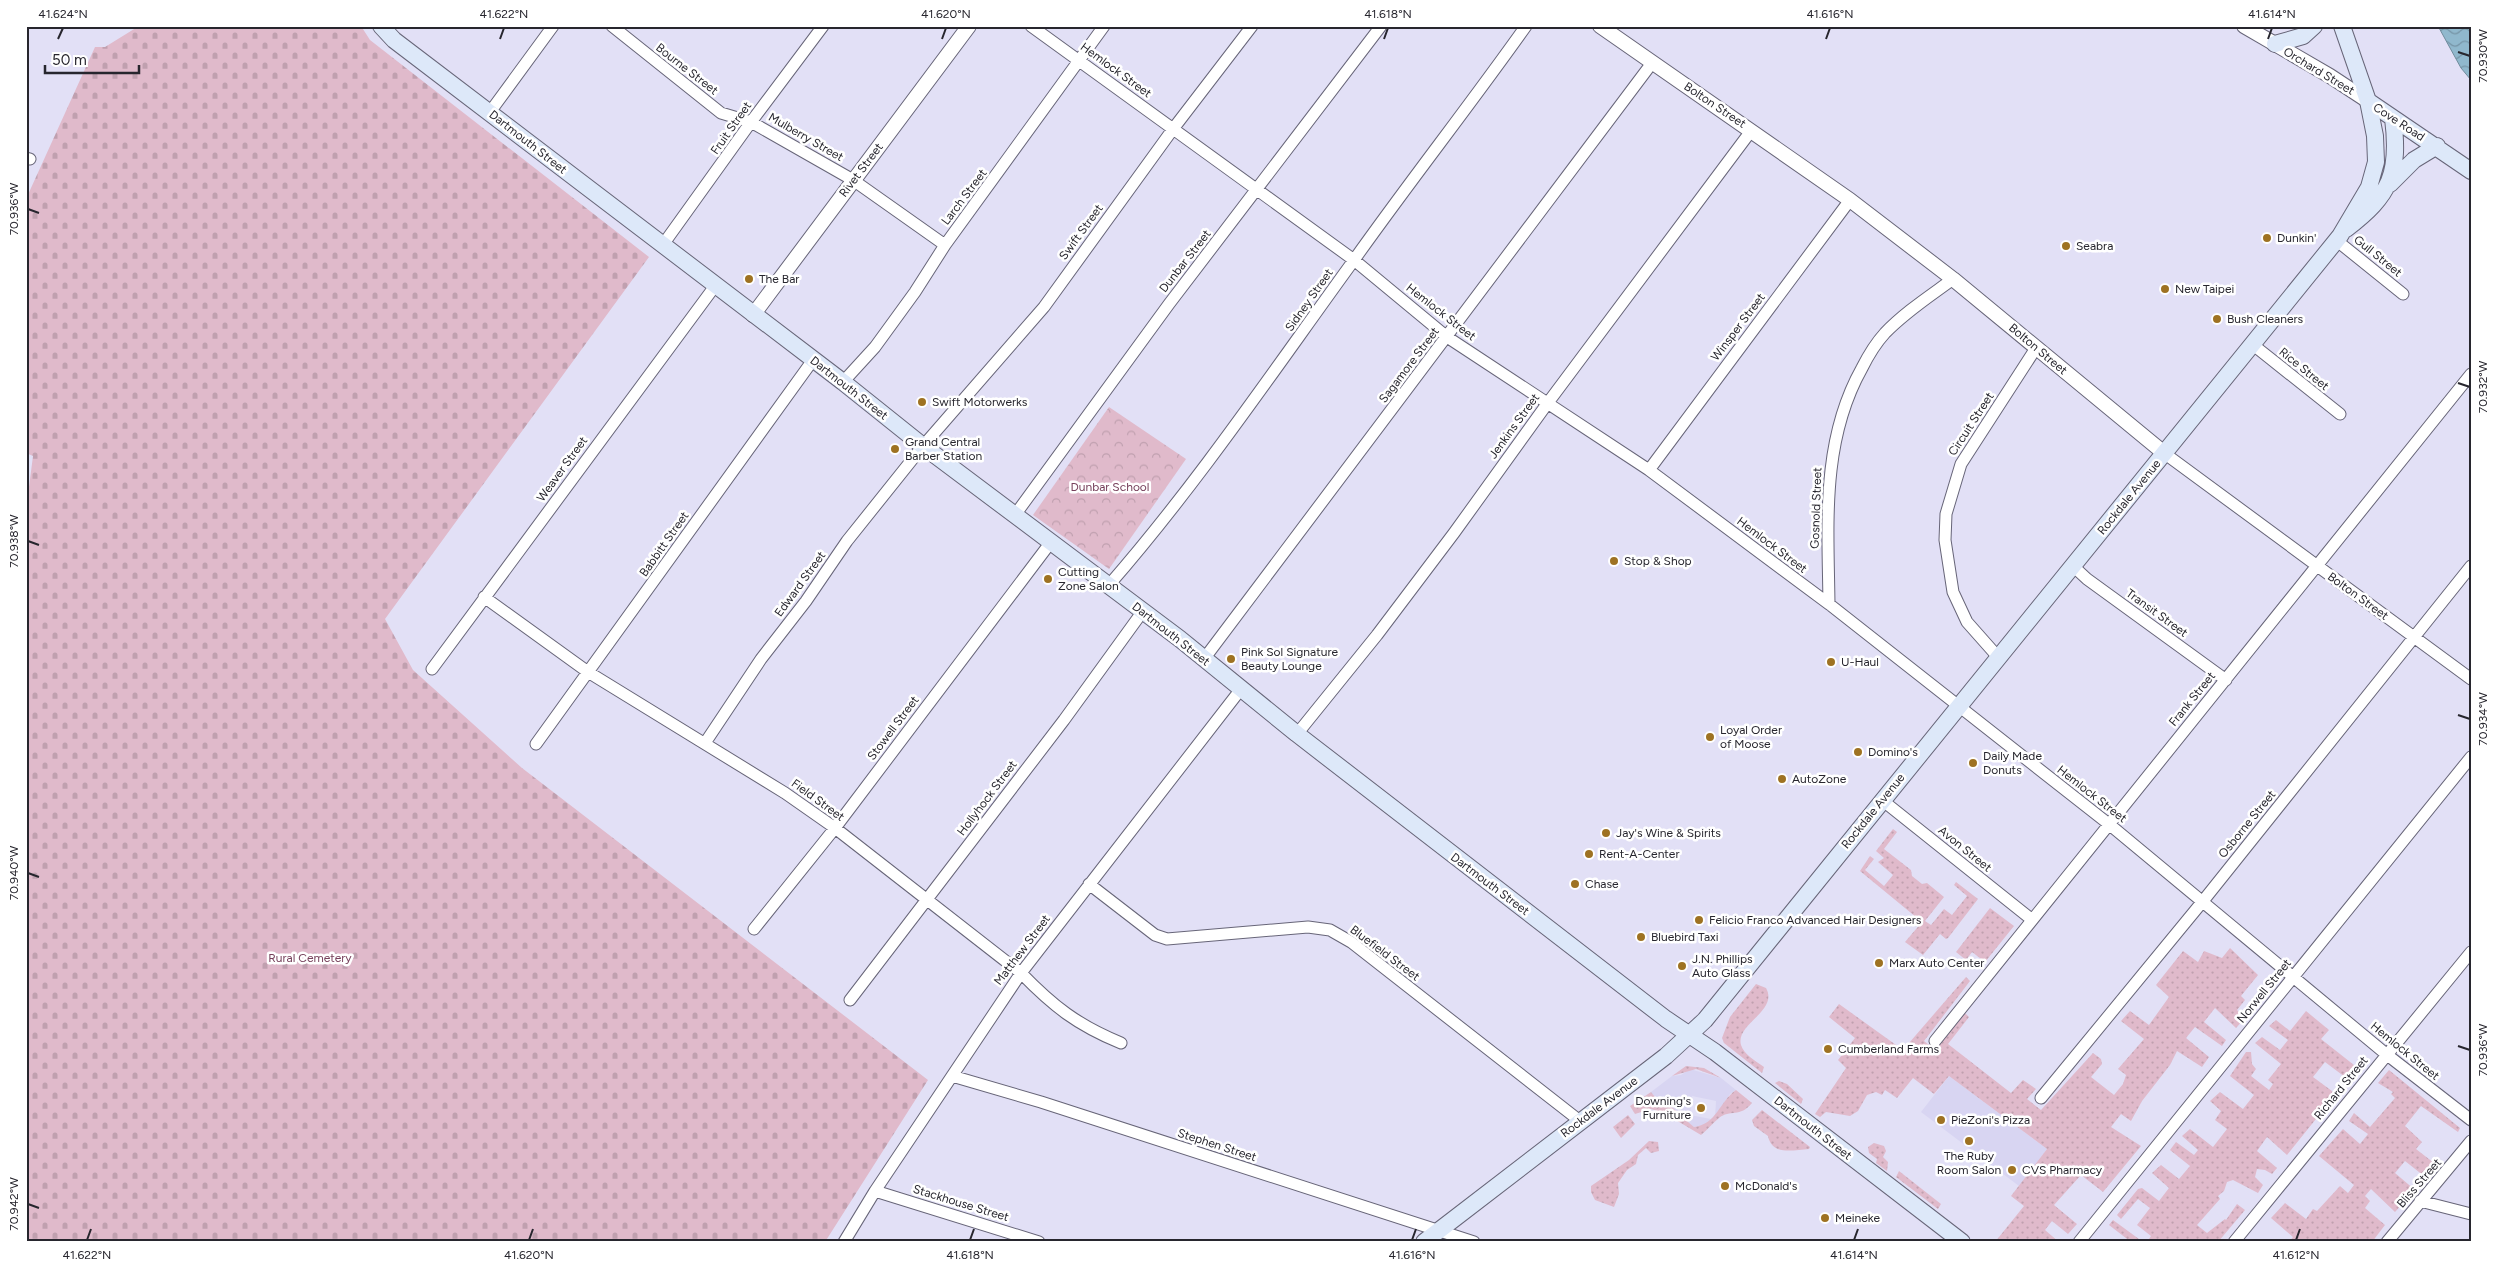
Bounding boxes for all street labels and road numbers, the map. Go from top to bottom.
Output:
street label: Bourne Street [653,40,721,98]
street label: Hemlock Street [1078,40,1155,101]
street label: Orchard Street [2281,44,2357,98]
street label: Bolton Street [1681,79,1749,131]
street label: Fruit Street [708,99,754,157]
street label: Cove Road [2371,100,2427,144]
street label: Dartmouth Street [486,107,570,177]
street label: Mulberry Street [766,110,846,164]
street label: Rivet Street [836,140,886,200]
street label: Larch Street [938,166,990,228]
street label: Swift Street [1056,201,1106,262]
street label: Dunbar Street [1156,227,1214,295]
street label: Gull Street [2351,232,2405,280]
street label: Sidney Street [1282,266,1336,334]
street label: Hemlock Street [1403,281,1479,344]
street label: Winsper Street [1708,290,1768,364]
street label: Bolton Street [2006,321,2070,378]
street label: Sagamore Street [1376,324,1442,406]
street label: Rice Street [2276,345,2332,394]
street label: Dartmouth Street [807,353,891,423]
street label: Circuit Street [1945,389,1997,458]
street label: Jenkins Street [1486,390,1543,461]
street label: Weaver Street [534,433,591,504]
street label: Rockdale Avenue [2094,456,2164,537]
street label: Gosnold Street [1808,467,1824,549]
street label: Babbitt Street [636,509,692,579]
street label: Hemlock Street [1734,514,1810,576]
street label: Edward Street [772,548,829,619]
street label: Bolton Street [2325,569,2391,623]
street label: Transit Street [2124,586,2191,640]
street label: Dartmouth Street [1129,599,1213,669]
street label: Frank Street [2166,669,2218,729]
street label: Stowell Street [864,693,922,763]
street label: Hollyhock Street [954,757,1020,838]
street label: Hemlock Street [2054,763,2130,826]
street label: Rockdale Avenue [1838,770,1908,851]
street label: Field Street [789,776,848,824]
street label: Osborne Street [2216,787,2279,861]
street label: Avon Street [1936,823,1995,875]
street label: Dartmouth Street [1448,850,1532,918]
street label: Matthew Street [991,912,1053,988]
street label: Bluefield Street [1348,922,1423,984]
street label: Norwell Street [2234,956,2294,1026]
street label: Hemlock Street [2368,1019,2442,1083]
street label: Richard Street [2311,1053,2371,1122]
street label: Rockdale Avenue [1558,1073,1641,1140]
street label: Dartmouth Street [1771,1093,1855,1163]
street label: Stephen Street [1176,1126,1259,1164]
street label: Bliss Street [2394,1155,2444,1210]
street label: Stackhouse Street [911,1182,1011,1224]

